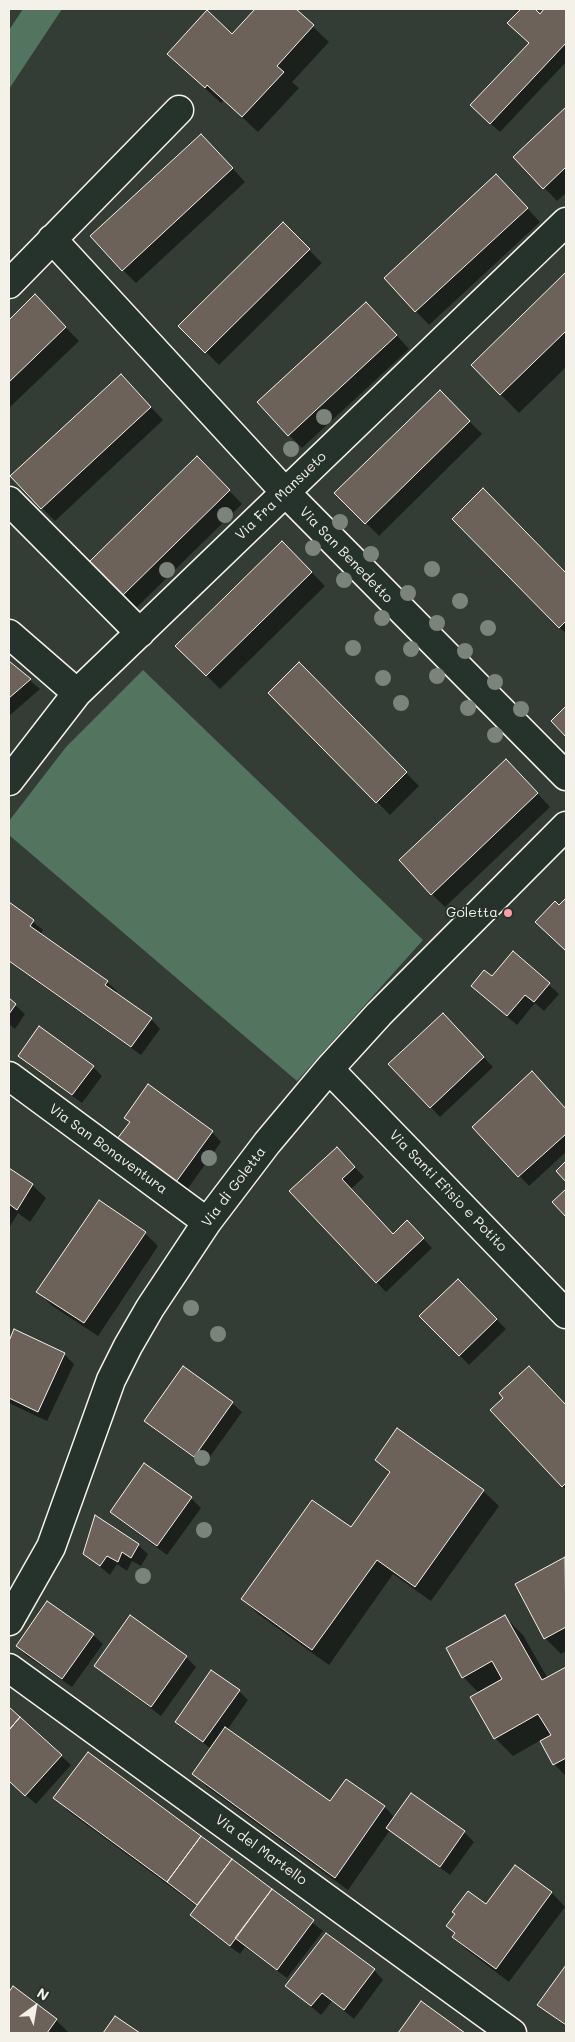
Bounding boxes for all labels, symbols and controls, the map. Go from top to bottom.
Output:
street label: Via Fra Mansueto [232,448,330,544]
street label: Via San Benedetto [296,503,396,607]
place label: Goletta [446,905,498,921]
marker: Goletta [502,907,514,919]
street label: Via San Bonaventura [46,1100,170,1198]
street label: Via Santi Efisio e Potito [386,1127,510,1255]
street label: Via di Goletta [198,1144,270,1230]
street label: Via del Martello [212,1811,310,1889]
north arrow [10,1982,60,2032]
text: N [34,1983,53,2005]

